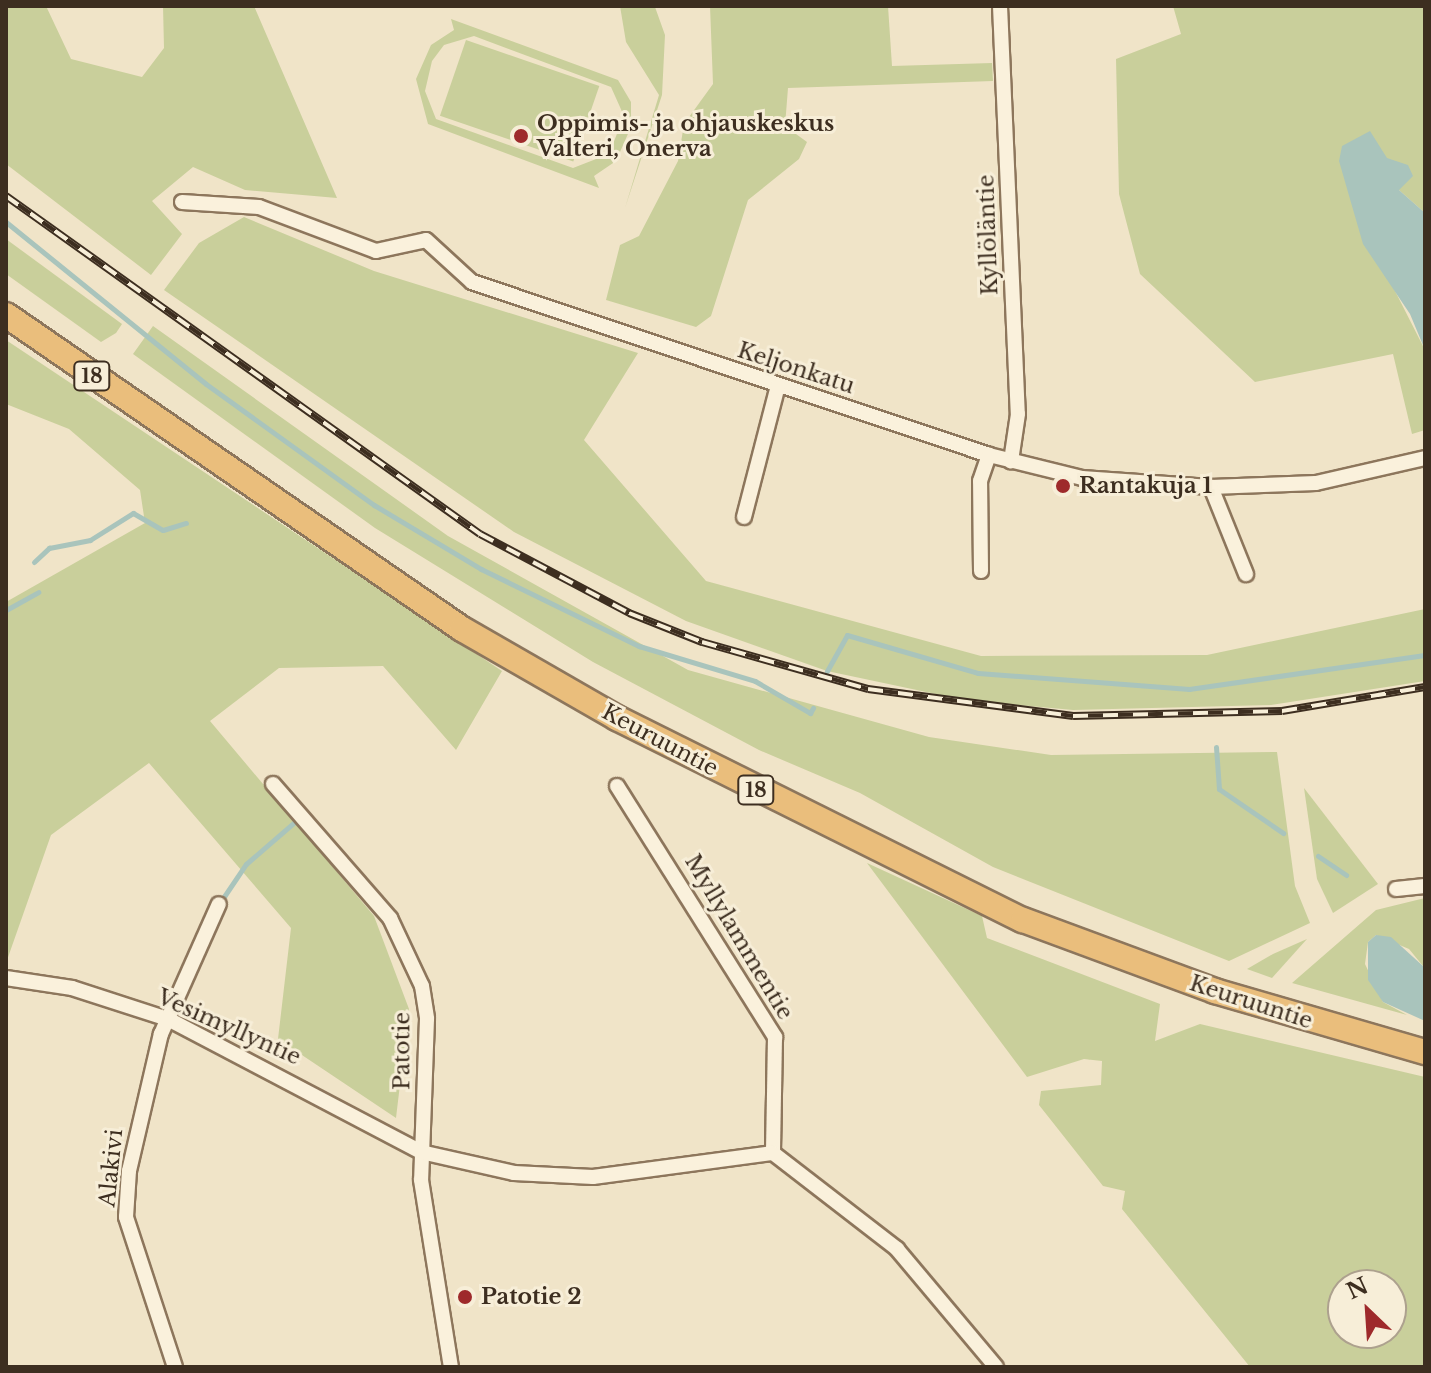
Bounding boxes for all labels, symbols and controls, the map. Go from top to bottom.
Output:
place label: Oppimis- ja ohjauskeskus Valteri, Onerva [537,110,834,162]
marker: Oppimis- ja ohjauskeskus Valteri, Onerva [512,127,530,145]
street label: Kyllöläntie [973,174,1003,296]
street label: Keljonkatu [734,337,858,399]
road number: 18 [72,360,112,392]
place label: Rantakuja 1 [1079,473,1212,499]
marker: Rantakuja 1 [1054,477,1072,495]
street label: Keuruuntie [597,698,723,782]
road number: 18 [736,774,776,806]
street label: Myllylammentie [679,850,799,1024]
street label: Keuruuntie [1186,970,1316,1034]
street label: Vesimyllyntie [153,984,305,1070]
street label: Patotie [389,1012,415,1090]
street label: Alakivi [94,1128,128,1208]
north arrow [1327,1269,1407,1349]
text: N [1342,1272,1373,1305]
place label: Patotie 2 [481,1284,581,1310]
marker: Patotie 2 [456,1288,474,1306]

